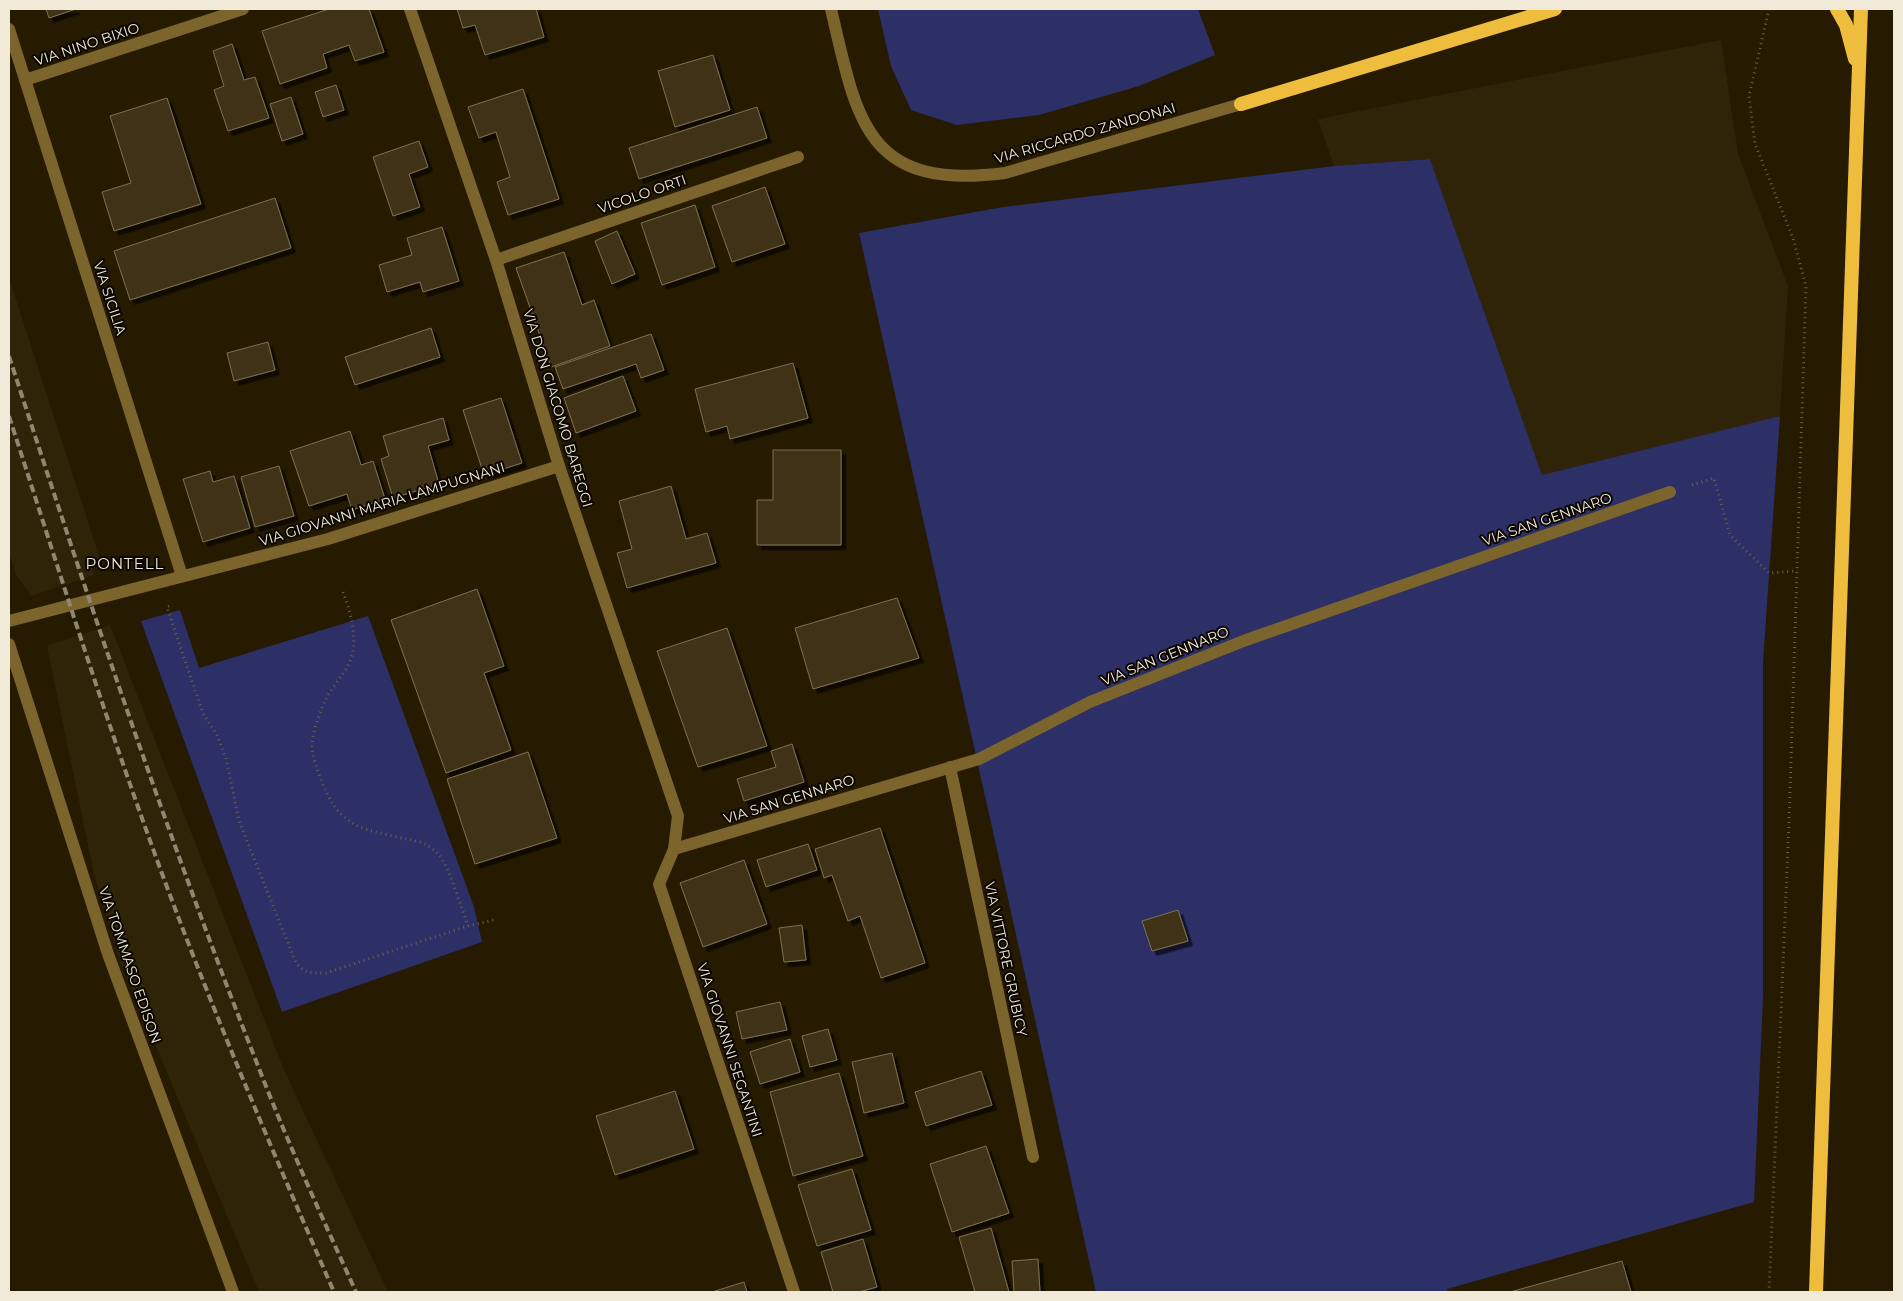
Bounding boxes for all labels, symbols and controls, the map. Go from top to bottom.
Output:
street label: VIA NINO BIXIO [32,18,142,69]
street label: VIA RICCARDO ZANDONAI [992,98,1178,168]
street label: VICOLO ORTI [595,170,689,218]
street label: VIA SICILIA [90,259,131,338]
street label: VIA DON GIACOMO BAREGGI [519,307,597,509]
street label: VIA GIOVANNI MARIA LAMPUGNANI [257,458,507,550]
street label: VIA SAN GENNARO [1480,488,1614,550]
district label: PONTELL [86,554,164,573]
street label: VIA SAN GENNARO [1099,622,1232,690]
street label: VIA SAN GENNARO [721,770,857,827]
street label: VIA VITTORE GRUBICY [981,880,1031,1038]
street label: VIA TOMMASO EDISON [95,884,165,1046]
street label: VIA GIOVANNI SEGANTINI [693,961,767,1139]

